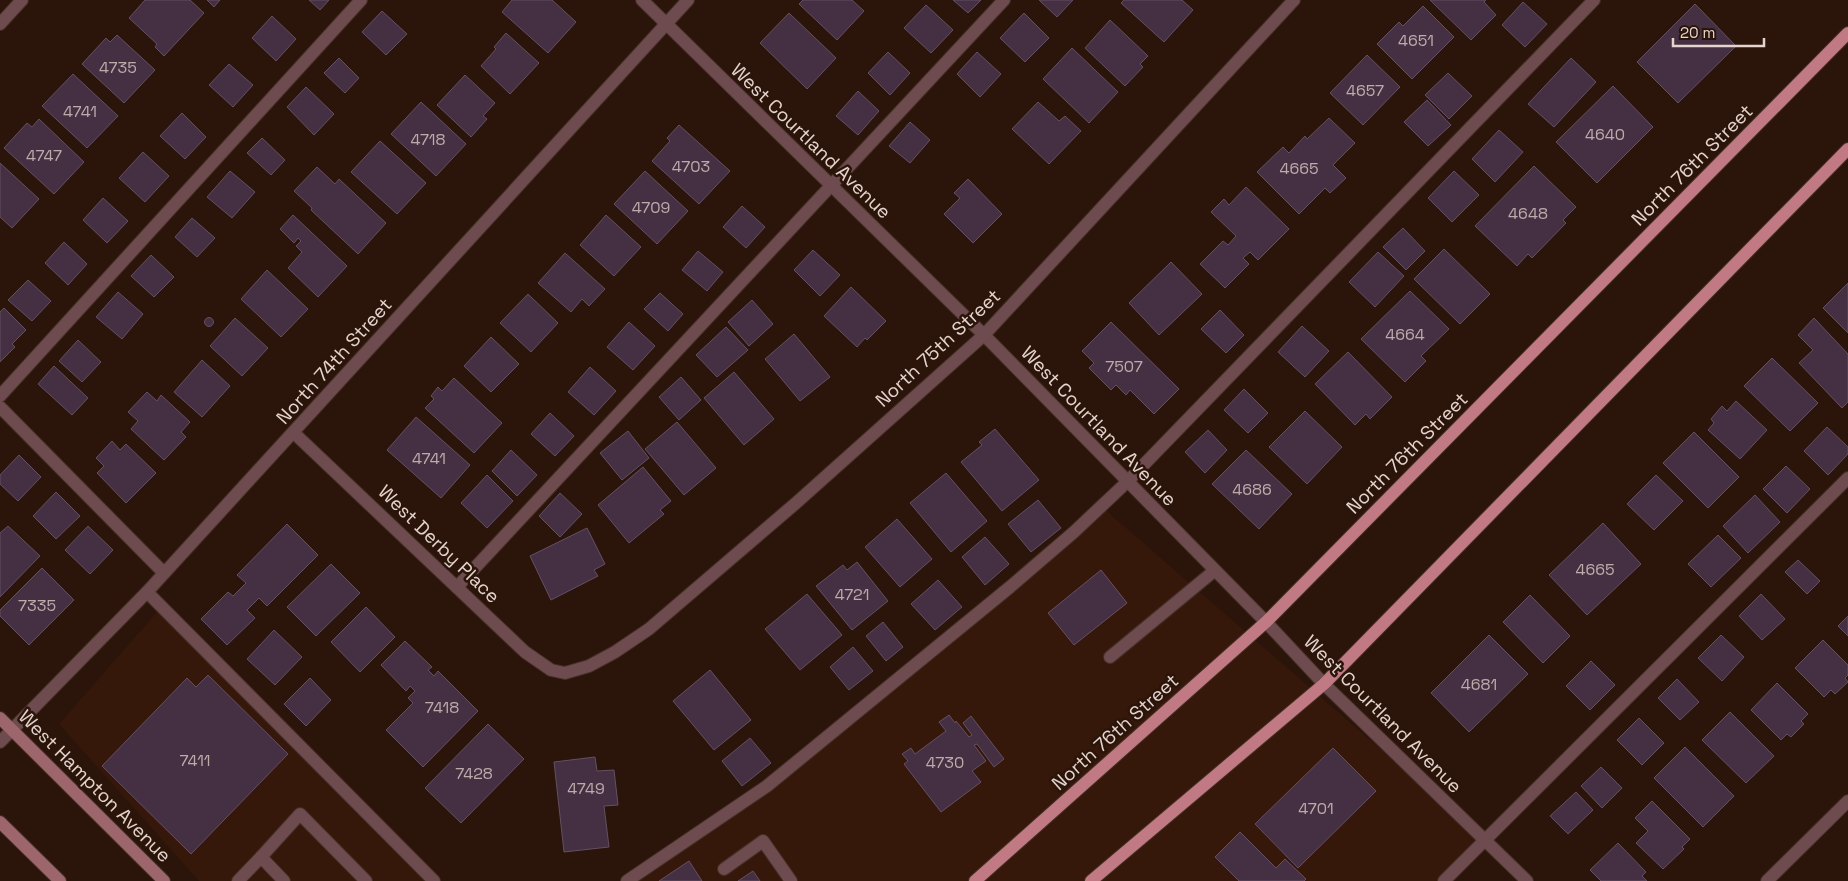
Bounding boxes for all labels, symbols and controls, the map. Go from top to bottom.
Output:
scale bar [1673,15,1764,47]
text: 20 m [1680,23,1715,42]
house number: 4651 [1398,30,1434,51]
house number: 4735 [99,57,137,78]
street label: West Courtland Avenue [725,58,897,224]
house number: 4657 [1346,80,1384,101]
street label: North 76th Street [1626,99,1758,231]
house number: 4741 [63,101,97,122]
house number: 4640 [1585,124,1625,145]
house number: 4718 [410,129,446,150]
house number: 4747 [26,145,62,166]
house number: 4703 [672,156,710,177]
house number: 4665 [1279,158,1319,179]
house number: 4709 [632,197,670,218]
house number: 4648 [1508,203,1548,224]
street label: North 75th Street [870,284,1006,412]
street label: North 74th Street [271,293,397,429]
house number: 4664 [1385,324,1425,345]
street label: West Courtland Avenue [1016,340,1182,512]
house number: 7507 [1105,356,1143,377]
street label: North 76th Street [1341,387,1473,519]
house number: 4741 [412,448,446,469]
street label: West Derby Place [373,479,505,609]
house number: 4686 [1232,479,1272,500]
house number: 4665 [1575,559,1615,580]
house number: 4721 [835,584,869,605]
house number: 7335 [18,595,56,616]
street label: West Courtland Avenue [1299,630,1467,798]
street label: North 76th Street [1046,668,1184,796]
house number: 4681 [1461,674,1497,695]
house number: 7418 [425,697,459,718]
street label: West Hampton Avenue [13,704,177,868]
house number: 7411 [179,750,211,771]
house number: 4730 [926,752,964,773]
house number: 7428 [455,763,493,784]
house number: 4749 [567,778,605,799]
house number: 4701 [1298,798,1334,819]

